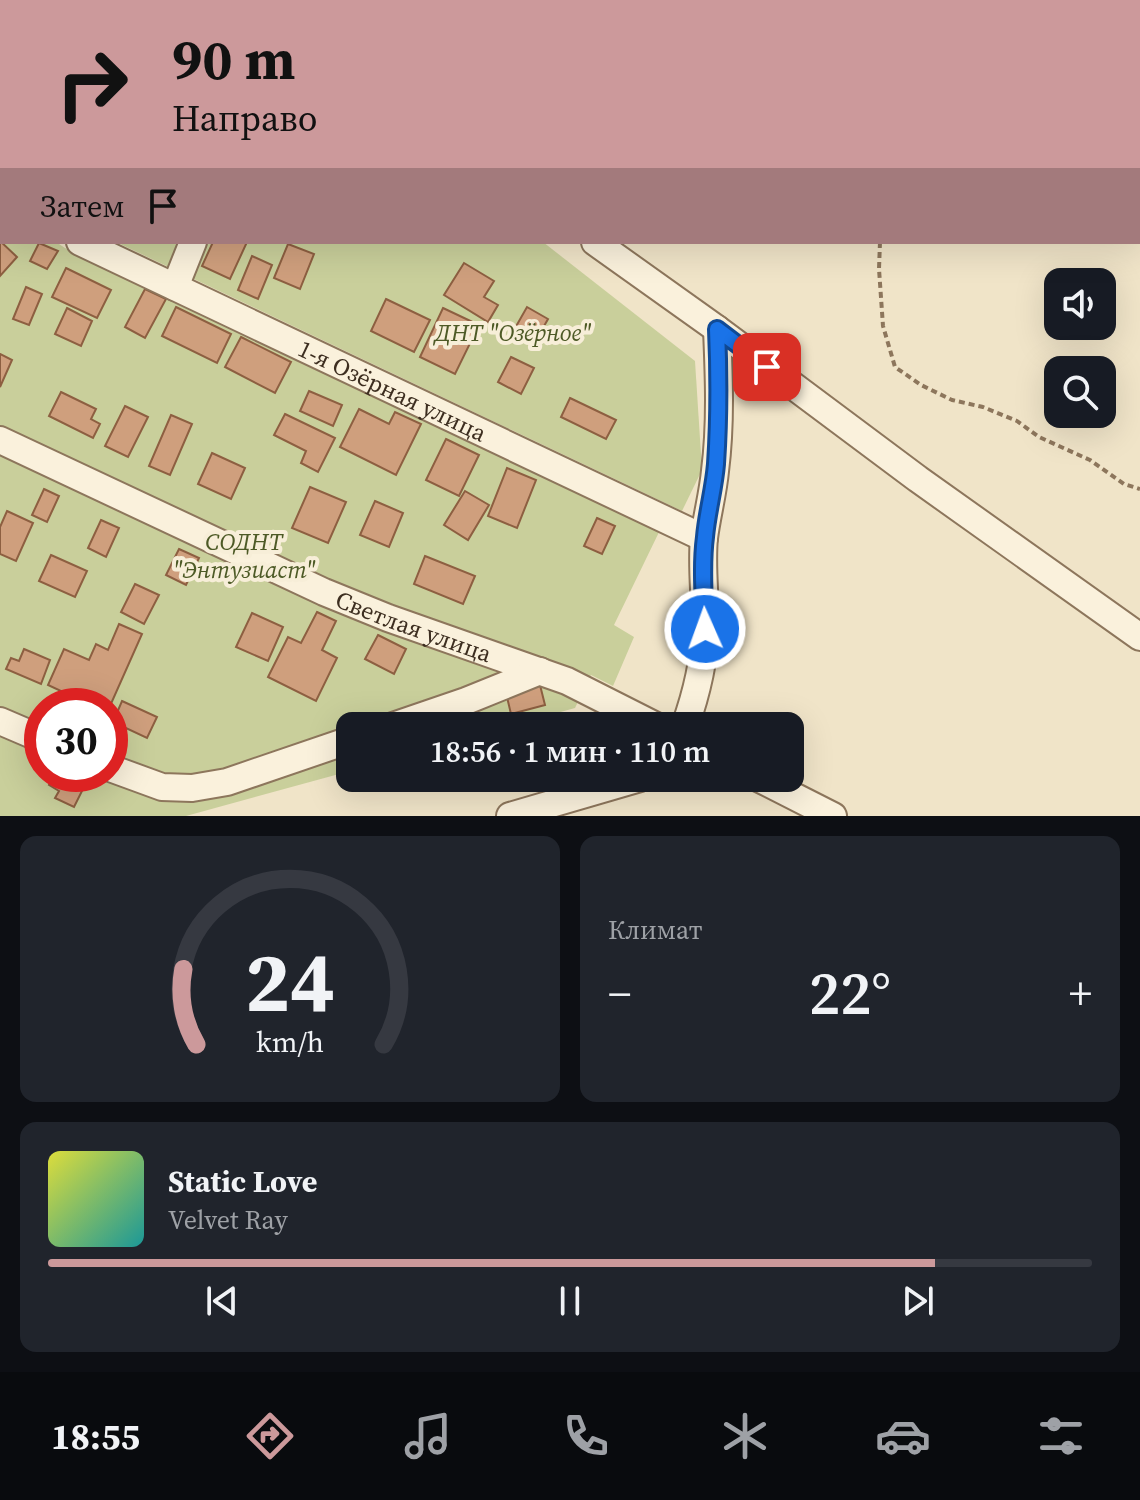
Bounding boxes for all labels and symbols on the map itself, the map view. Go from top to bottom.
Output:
park label: ДНТ "Озёрное" [433,316,591,349]
street label: 1-я Озёрная улица [293,332,493,449]
pin [733,333,801,401]
park label: СОДНТ "Энтузиаст" [172,525,316,586]
street label: Светлая улица [331,582,497,670]
position arrow [663,587,747,671]
speed limit sign: 30 [24,688,128,792]

